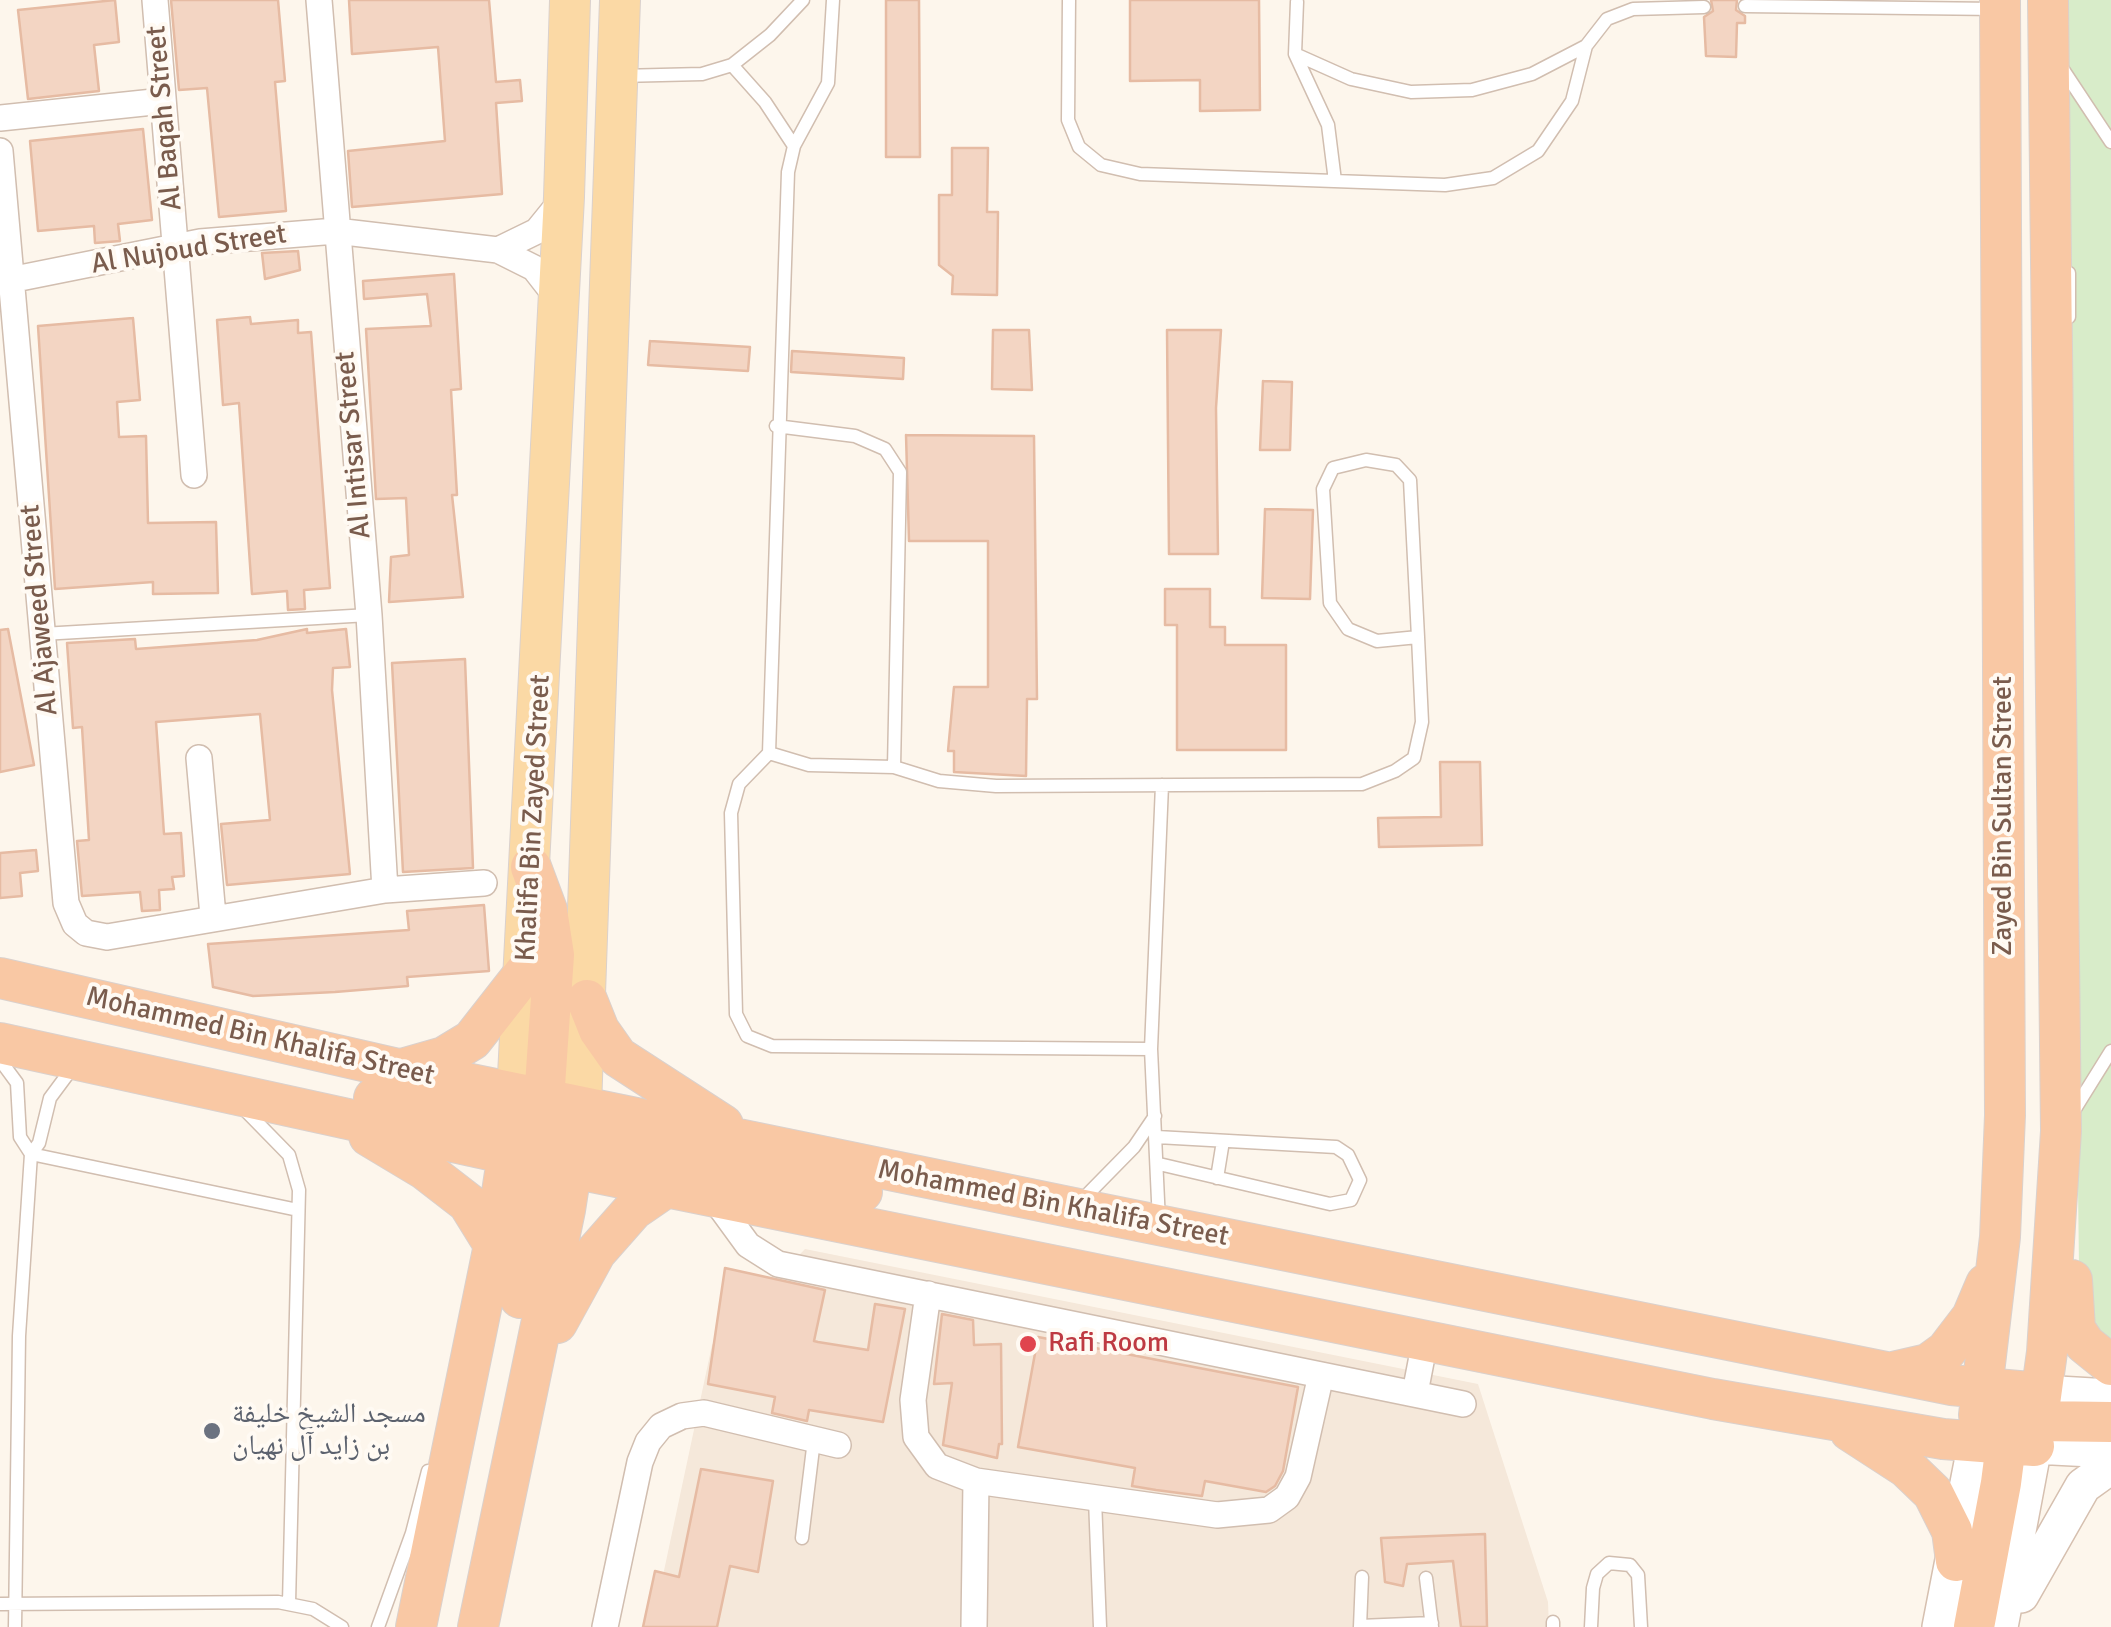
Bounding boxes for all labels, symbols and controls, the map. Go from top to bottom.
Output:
street label: Al Baqah Street [140,24,190,212]
street label: Al Nujoud Street [89,218,289,282]
street label: Al Intisar Street [329,350,379,540]
street label: Al Ajaweed Street [14,503,66,717]
street label: Khalifa Bin Zayed Street [510,674,558,962]
street label: Zayed Bin Sultan Street [1987,676,2021,956]
street label: Mohammed Bin Khalifa Street [83,981,437,1093]
street label: Mohammed Bin Khalifa Street [875,1153,1231,1255]
place label: Rafi Room [1048,1327,1169,1361]
marker: Rafi Room [1017,1333,1039,1355]
place label: مسجد الشيخ خليفة بن زايد آل نهيان [232,1398,426,1464]
marker: مسجد الشيخ خليفة بن زايد آل نهيان [201,1420,223,1442]

